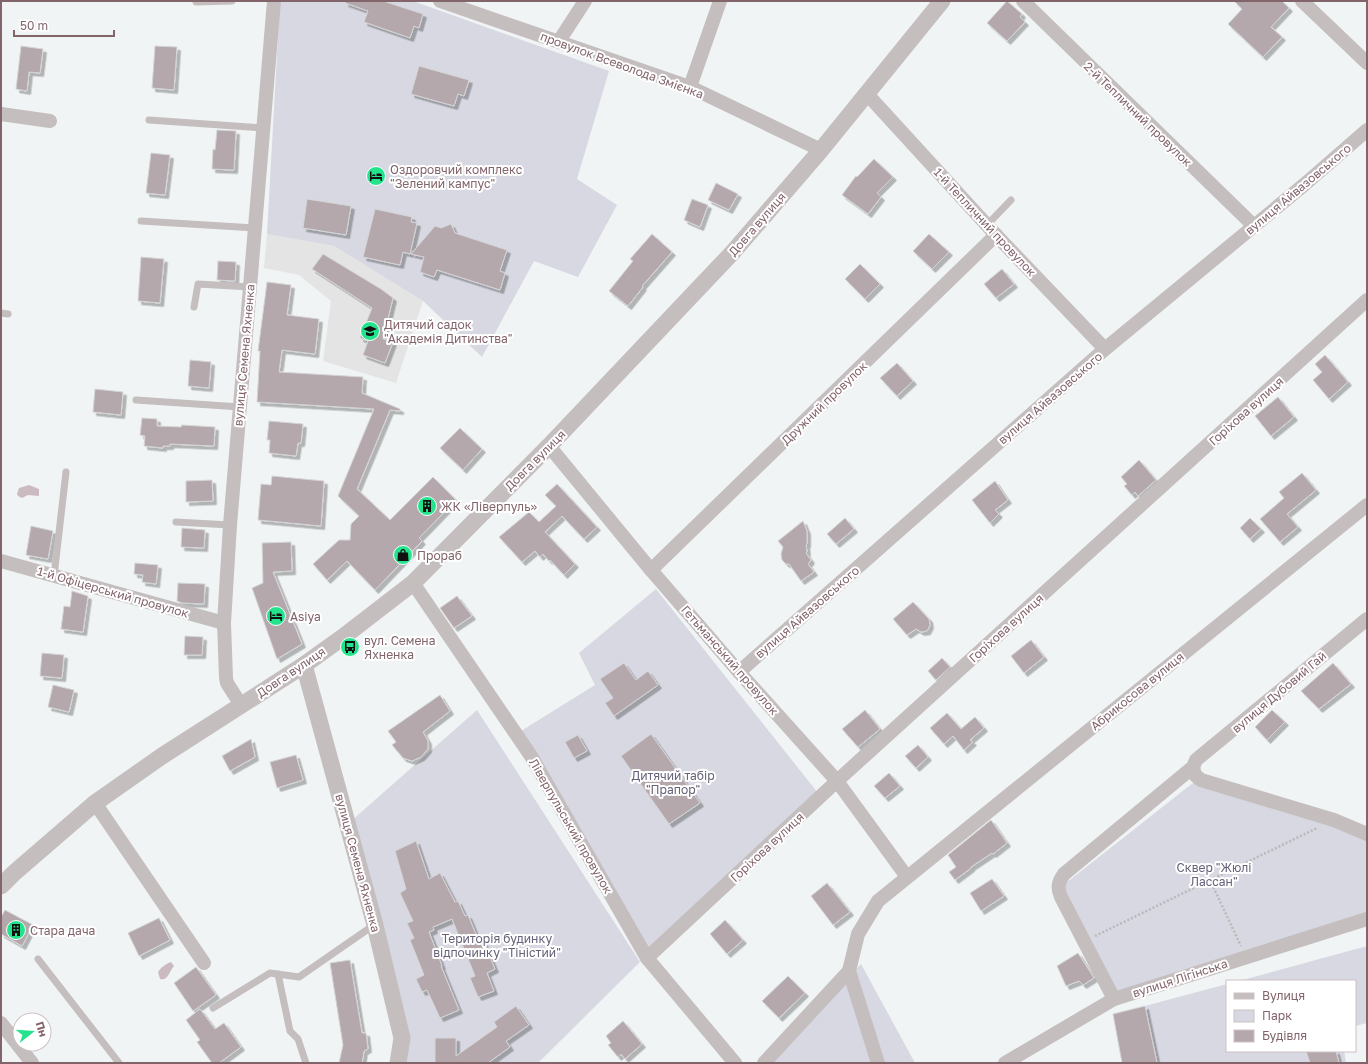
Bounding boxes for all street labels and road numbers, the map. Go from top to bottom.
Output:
street label: провулок Всеволода Змієнка [538,28,706,102]
street label: 2-й Тепличний провулок [1081,59,1195,170]
street label: вулиця Айвазовського [1242,140,1354,238]
street label: 1-й Тепличний провулок [931,165,1039,280]
street label: Довга вулиця [725,189,789,259]
street label: вулиця Семена Яхненка [230,283,258,427]
street label: вулиця Айвазовського [995,349,1105,447]
street label: Дружний провулок [778,358,870,448]
street label: Горіхова вулиця [1206,374,1286,448]
street label: Довга вулиця [502,427,568,493]
street label: 1-й Офіцерський провулок [36,563,191,621]
street label: вулиця Айвазовського [752,563,862,661]
street label: Горіхова вулиця [966,591,1046,665]
street label: Гетьманський провулок [678,602,782,718]
street label: Довга вулиця [254,644,328,700]
street label: вулиця Дубовий Гай [1229,648,1329,736]
street label: Абрикосова вулиця [1087,649,1187,733]
street label: Ліверпульський провулок [526,756,616,896]
street label: вулиця Семена Яхненка [332,792,384,934]
street label: Горіхова вулиця [727,809,807,885]
street label: вулиця Лігінська [1131,956,1229,1000]

